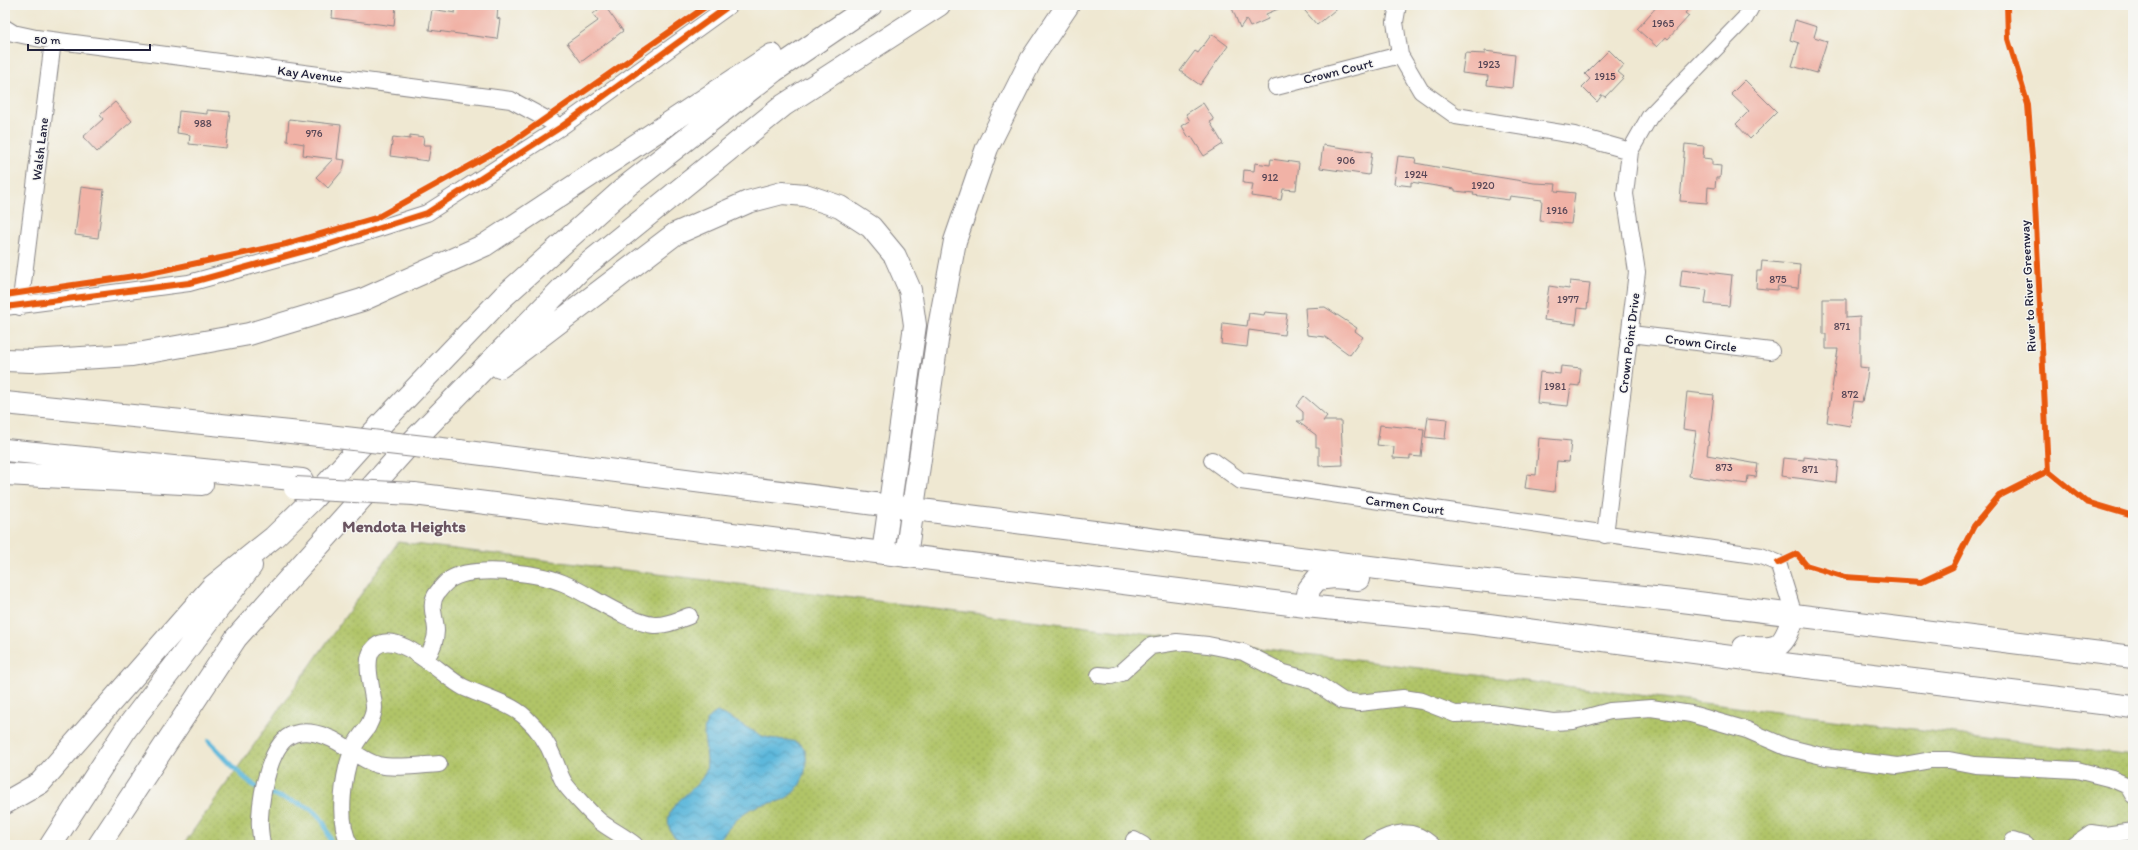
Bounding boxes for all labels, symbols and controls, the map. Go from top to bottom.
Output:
house number: 1965 [1652,17,1674,30]
scale bar [28,26,150,52]
text: 50 m [34,33,60,47]
street label: Crown Court [1302,55,1375,87]
house number: 1923 [1478,58,1500,71]
street label: Kay Avenue [277,63,343,85]
house number: 1915 [1594,70,1616,83]
street label: Walsh Lane [29,117,51,181]
house number: 988 [194,117,212,130]
house number: 976 [305,127,323,140]
house number: 906 [1337,154,1355,167]
house number: 1924 [1404,168,1428,181]
house number: 912 [1262,171,1279,184]
house number: 1920 [1471,179,1495,192]
house number: 1916 [1546,204,1568,217]
street label: River to River Greenway [2017,220,2039,352]
house number: 875 [1769,273,1787,286]
street label: Crown Point Drive [1615,292,1643,394]
house number: 1977 [1557,293,1579,306]
house number: 871 [1834,320,1850,333]
street label: Crown Circle [1664,331,1738,355]
house number: 1981 [1544,380,1566,393]
house number: 872 [1841,388,1859,401]
house number: 873 [1715,461,1733,474]
house number: 871 [1802,463,1818,476]
street label: Carmen Court [1365,492,1445,518]
district label: Mendota Heights [342,516,466,537]

